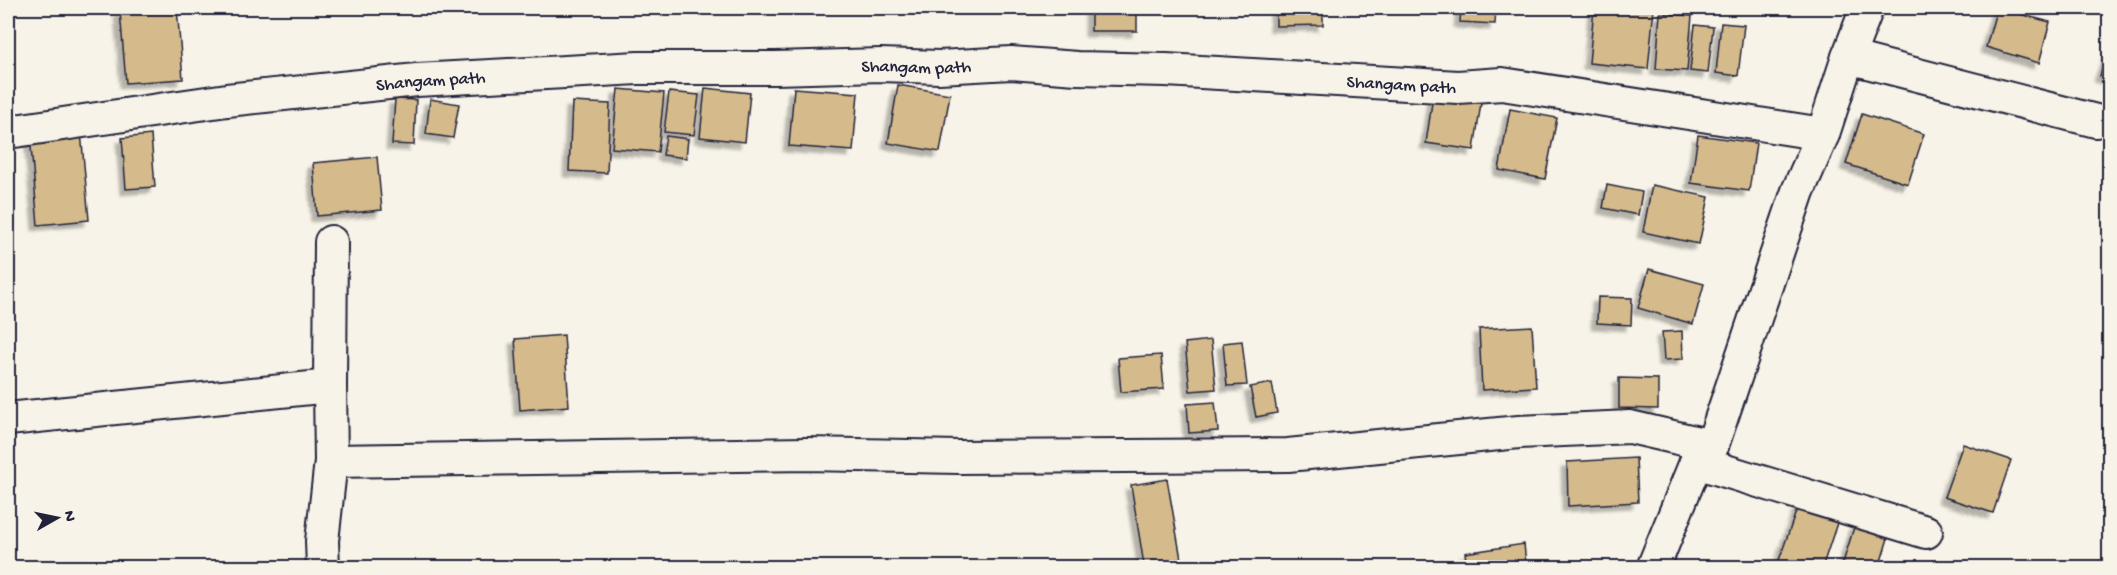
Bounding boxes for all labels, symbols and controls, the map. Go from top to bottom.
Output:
street label: Shangam path [861,57,972,80]
street label: Shangam path [375,68,486,97]
street label: Shangam path [1346,73,1457,100]
north arrow [27,488,87,548]
text: N [58,510,79,523]

